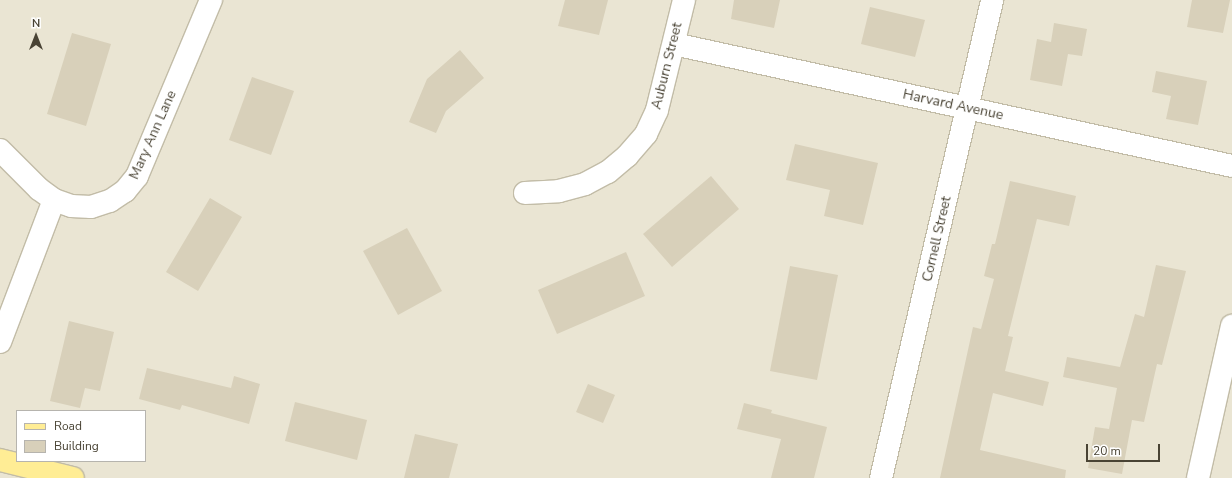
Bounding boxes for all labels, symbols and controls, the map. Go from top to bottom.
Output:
north arrow [16,16,56,56]
text: N [32,16,40,31]
street label: Auburn Street [648,21,686,111]
street label: Harvard Avenue [901,86,1005,124]
street label: Mary Ann Lane [126,88,180,182]
street label: Cornell Street [919,195,955,283]
legend [16,410,146,462]
text: Road [54,418,82,434]
scale bar [1088,436,1162,462]
text: Building [54,438,99,454]
text: 20 m [1093,443,1121,459]

